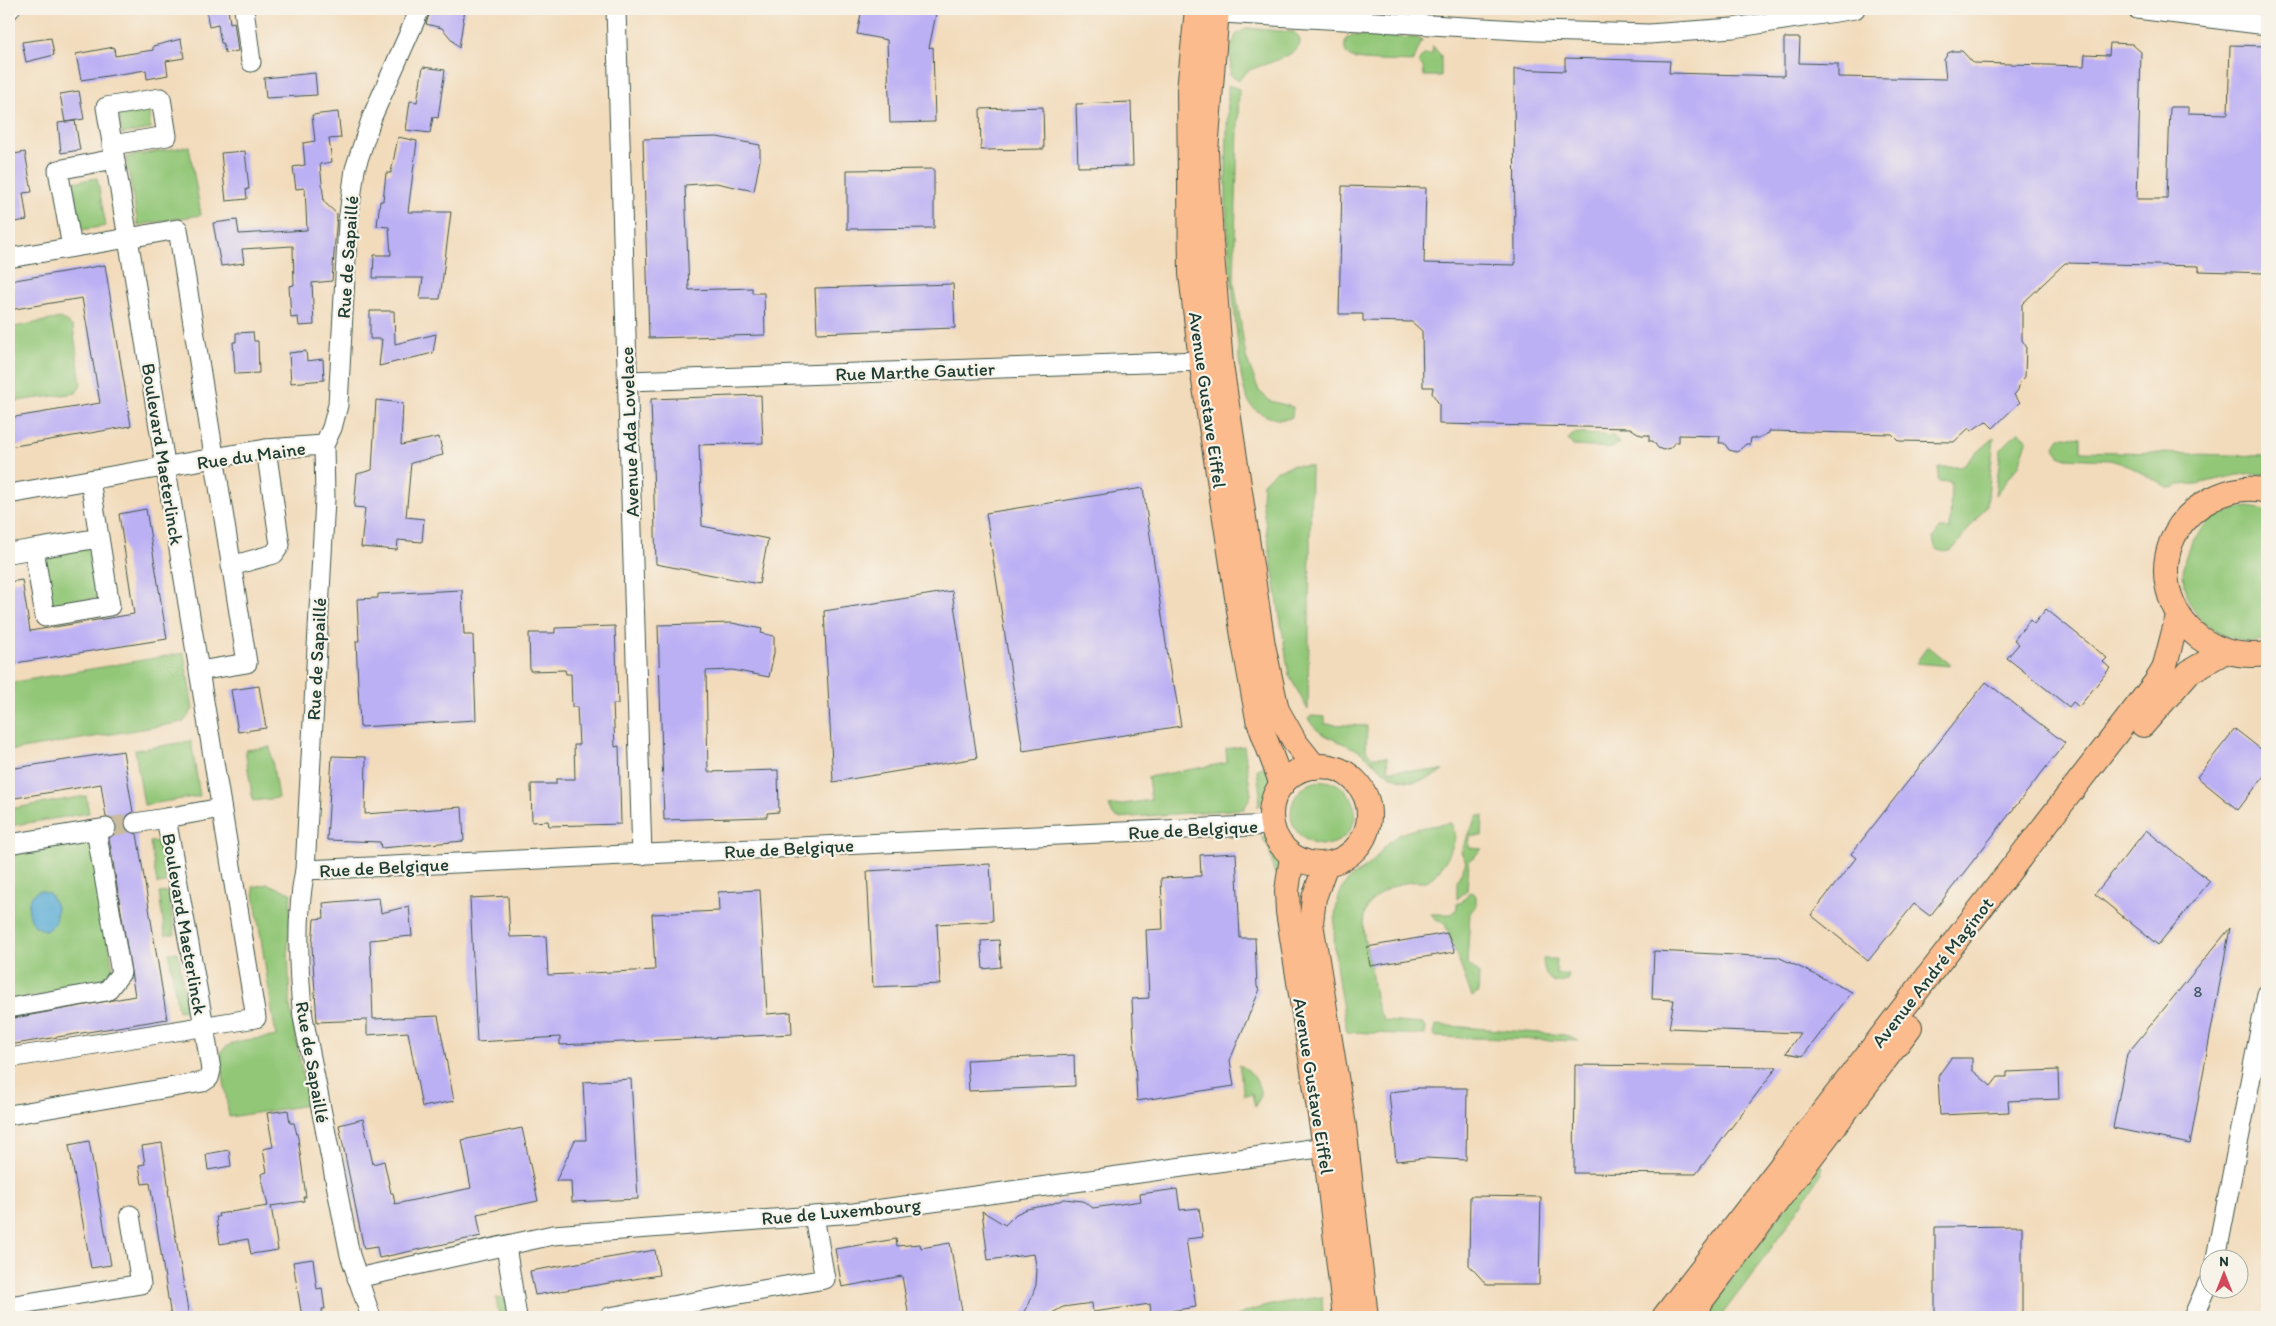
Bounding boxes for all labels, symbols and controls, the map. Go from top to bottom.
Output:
street label: Rue de Sapaillé [332,195,363,319]
street label: Avenue Gustave Eiffel [1184,310,1231,490]
street label: Avenue Ada Lovelace [615,346,644,518]
street label: Rue Marthe Gautier [835,357,996,386]
street label: Boulevard Maeterlinck [137,361,188,547]
street label: Rue du Maine [195,436,307,475]
street label: Rue de Sapaillé [302,597,331,721]
street label: Rue de Belgique [1128,815,1258,844]
street label: Boulevard Maeterlinck [157,831,212,1017]
street label: Rue de Belgique [724,834,854,863]
street label: Rue de Belgique [319,853,449,882]
street label: Avenue André Maginot [1867,893,1998,1052]
house number: 8 [2194,982,2203,1001]
street label: Avenue Gustave Eiffel [1288,996,1339,1176]
street label: Rue de Sapaillé [290,999,335,1125]
street label: Rue de Luxembourg [760,1193,922,1230]
north arrow [2198,1248,2248,1298]
text: N [2219,1253,2229,1270]

